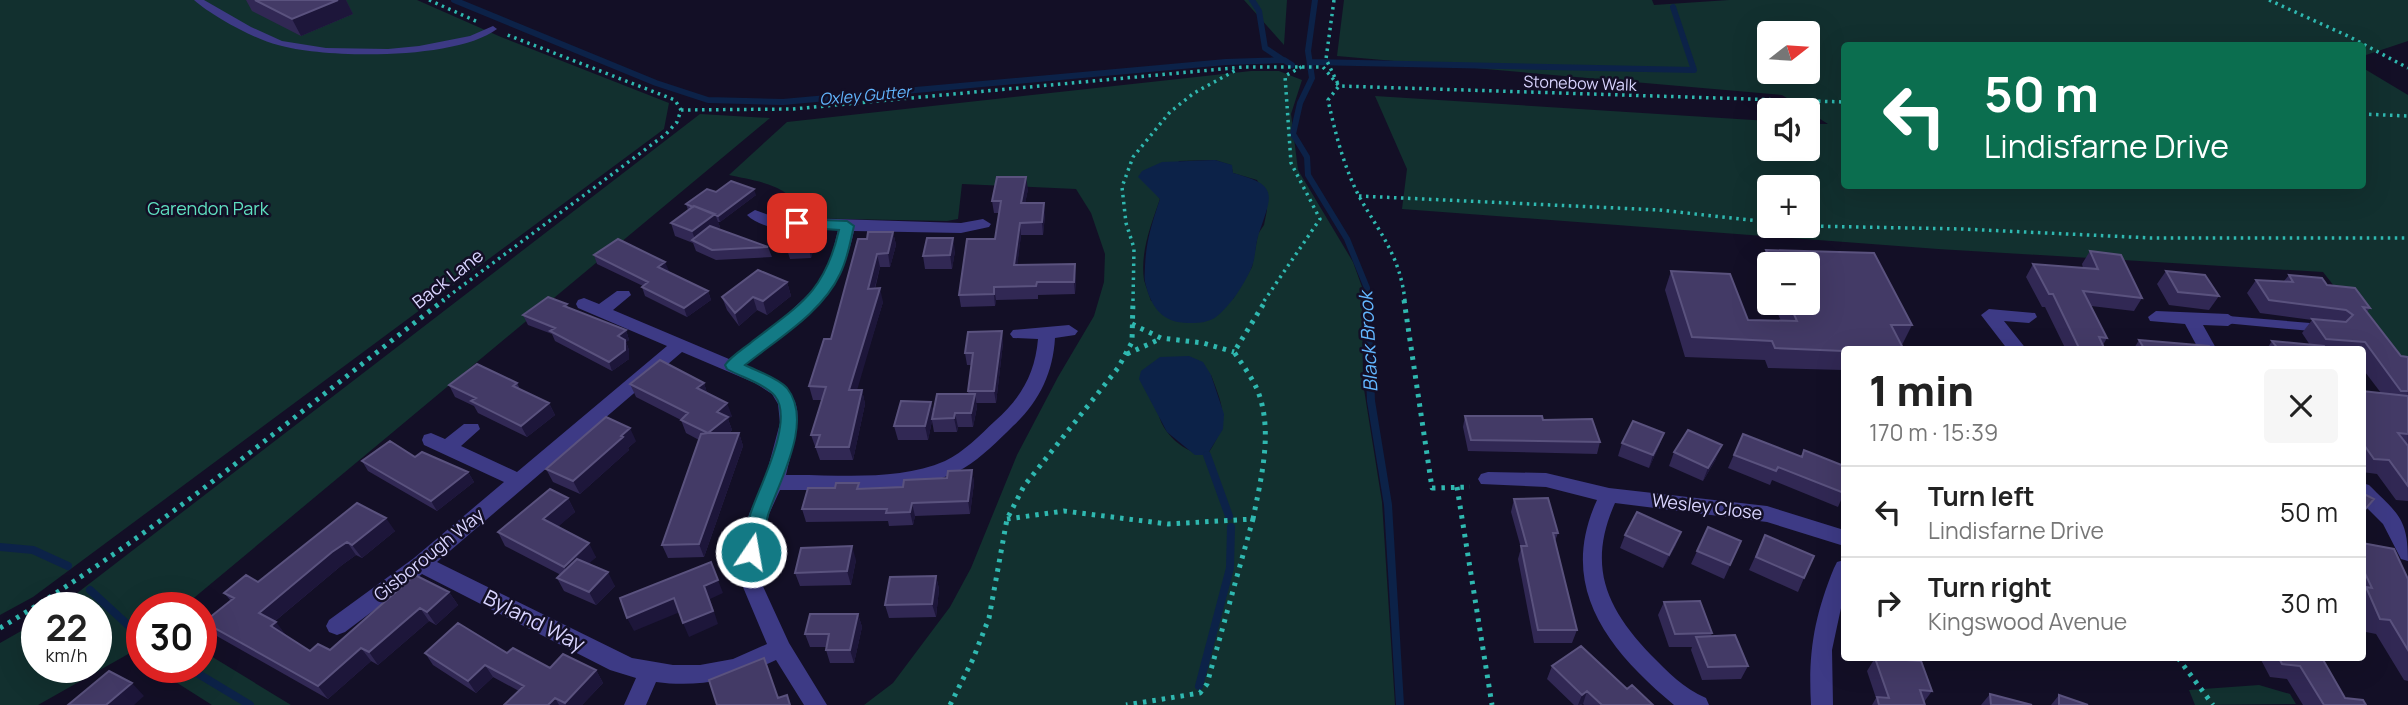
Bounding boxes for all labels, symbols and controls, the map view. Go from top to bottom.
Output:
north arrow [1757,21,1820,84]
map controls [1757,21,1820,315]
text: 50 m [1984,60,2099,127]
street label: Stonebow Walk [1523,70,1638,96]
icon: left [1869,70,1960,161]
water label: Oxley Gutter [818,80,914,110]
button: sound [1757,98,1820,161]
text: Lindisfarne Drive [1984,124,2229,168]
button: + [1757,175,1820,238]
pin [767,193,827,253]
park label: Garendon Park [147,196,270,220]
icon: arrive [778,204,816,242]
street label: Back Lane [407,243,488,313]
button: − [1757,252,1820,315]
water label: Black Brook [1352,289,1384,393]
text: 1 min [1869,361,1974,419]
button: close [2264,369,2338,443]
text: 170 m · 15:39 [1869,416,1998,448]
text: Turn left [1928,478,2035,514]
street label: Wesley Close [1651,487,1764,525]
icon: left [1869,493,1907,531]
text: 50 m [2280,494,2338,530]
street label: Gisborough Way [368,502,489,606]
text: Lindisfarne Drive [1928,514,2104,546]
position arrow [714,515,788,589]
text: Turn right [1928,569,2052,605]
street label: Byland Way [479,583,590,658]
icon: right [1869,584,1907,622]
text: 30 m [2281,585,2338,621]
speed limit sign: 30 [126,592,217,683]
text: 22 [46,604,87,652]
text: Kingswood Avenue [1928,605,2127,637]
text: km/h [46,643,87,667]

